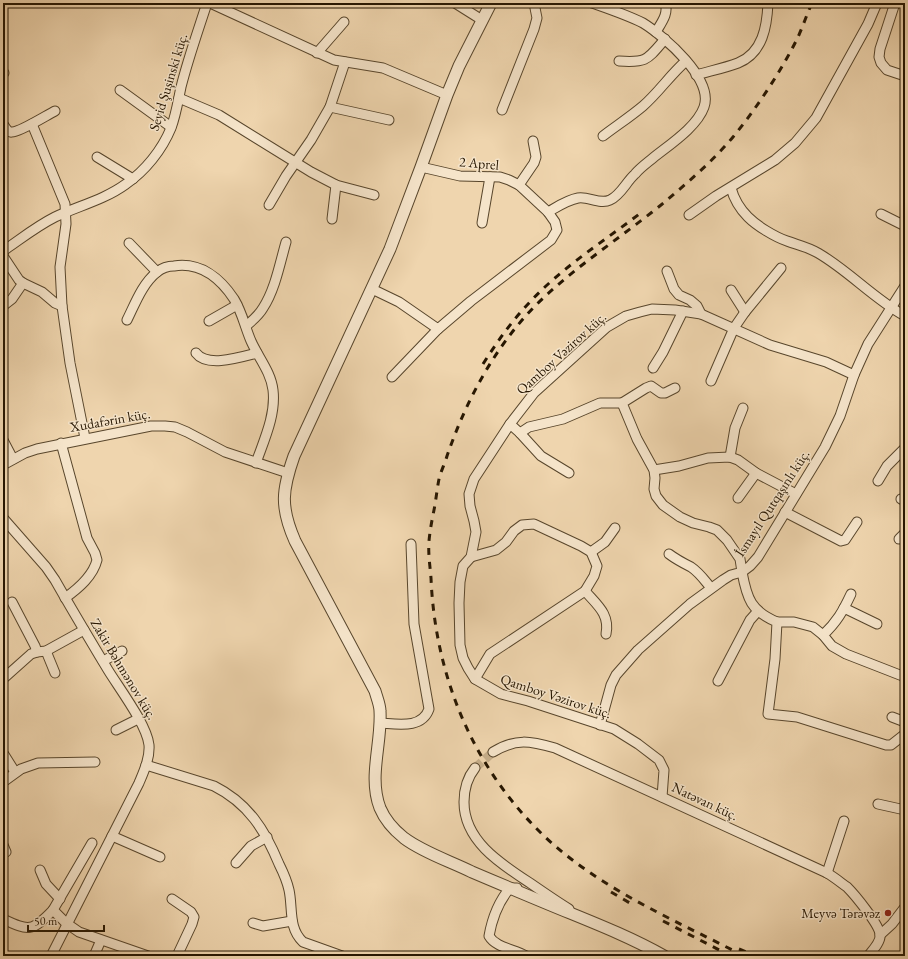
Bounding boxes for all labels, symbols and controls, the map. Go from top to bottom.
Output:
street label: Seyid Şuşinski küç. [145,31,191,133]
street label: 2 Aprel [458,152,500,174]
street label: Qamboy Vəzirov küç. [512,308,610,398]
street label: Xudafərin küç. [67,404,152,436]
street label: İsmayıl Qutqaşınlı küç. [731,446,813,560]
street label: Zakir Bəhmənov küç. [87,615,161,723]
street label: Qamboy Vəzirov küç. [498,670,614,722]
street label: Natəvan küç. [669,778,741,824]
place label: Meyvə Tərəvəz [801,904,881,922]
scale bar [28,907,104,933]
marker: Meyvə Tərəvəz [883,908,893,918]
text: 50 m [34,913,58,929]

